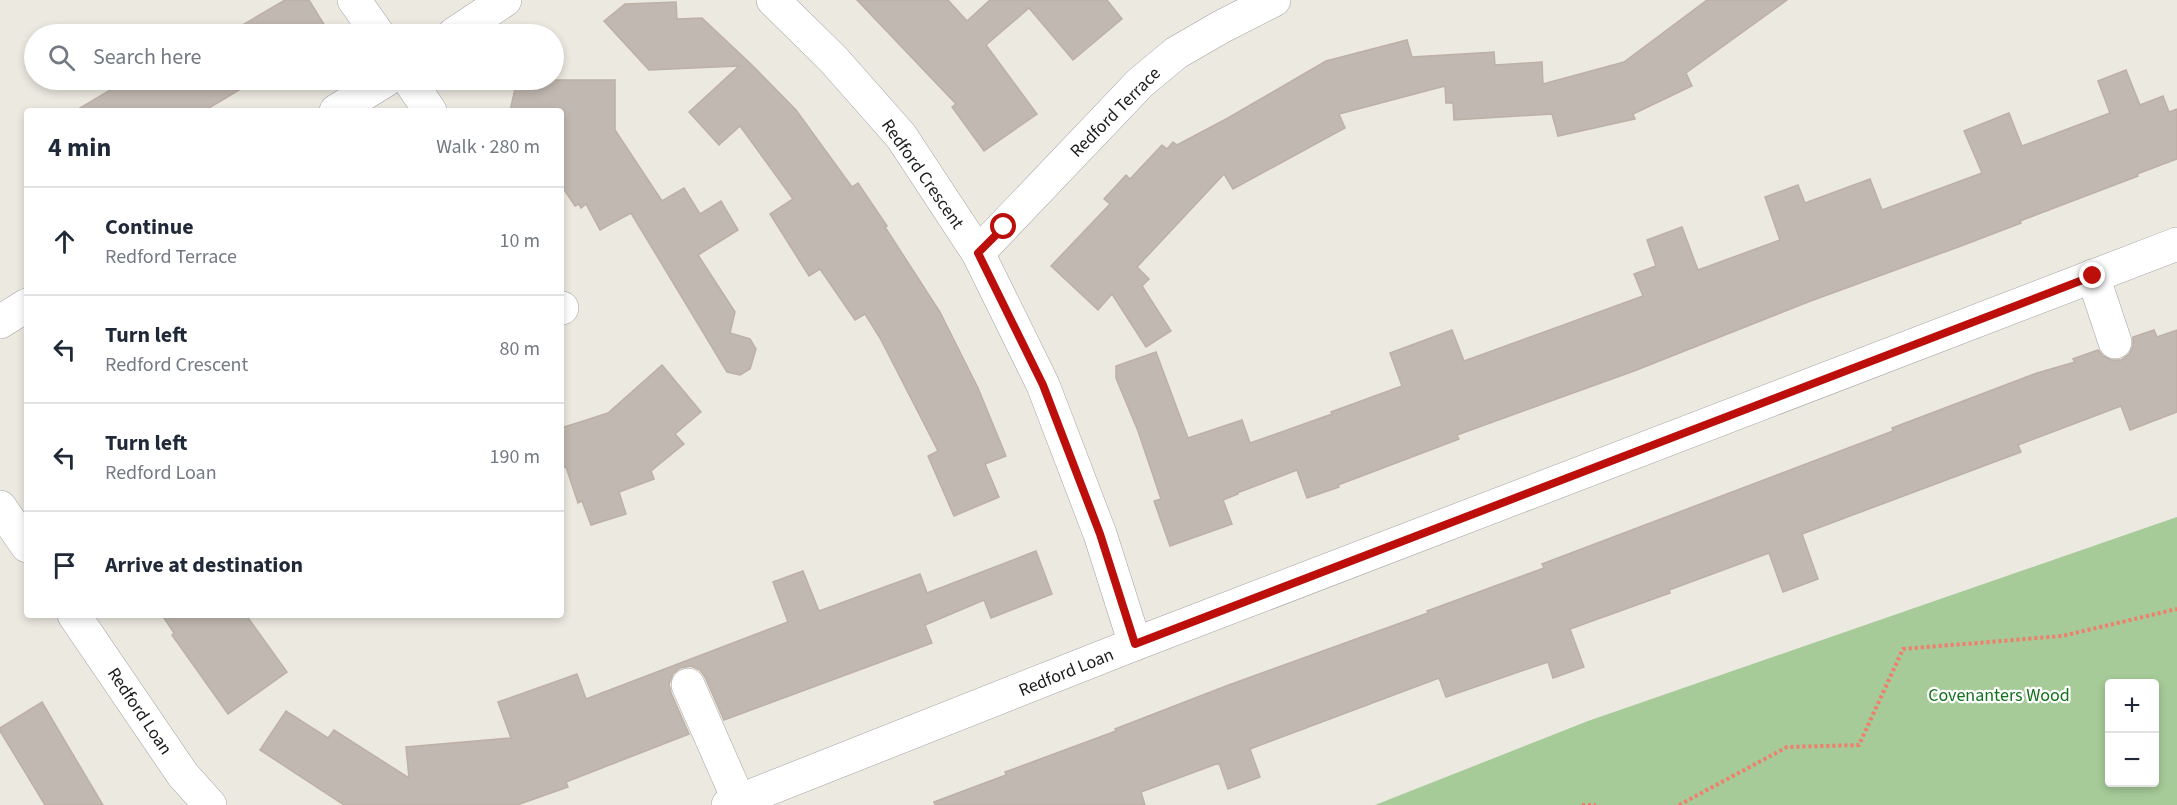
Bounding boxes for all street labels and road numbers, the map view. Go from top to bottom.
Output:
street label: Redford Terrace [1065,61,1166,163]
street label: Redford Crescent [875,114,970,234]
street label: Redford Loan [1015,642,1117,703]
street label: Redford Loan [101,663,178,760]

